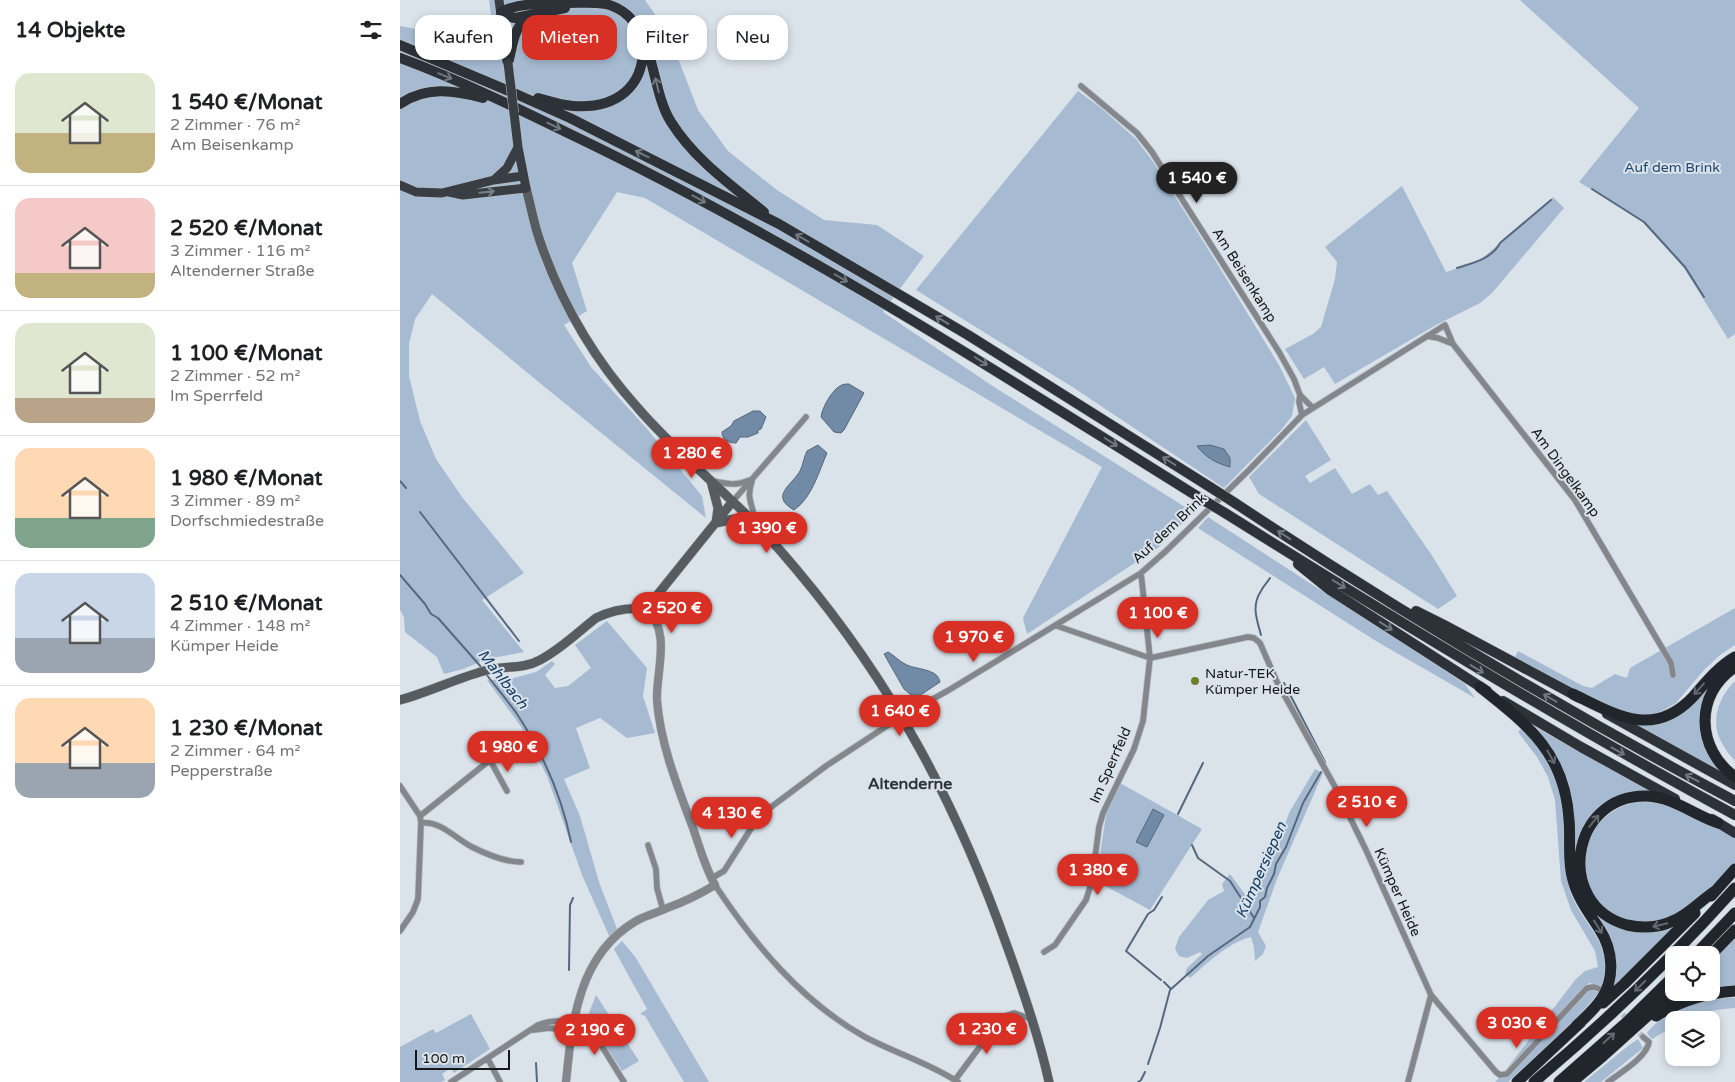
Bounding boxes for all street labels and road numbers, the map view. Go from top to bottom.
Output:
street label: Am Beisenkamp [1209,225,1281,326]
street label: Am Dingelkamp [1527,424,1604,521]
street label: Auf dem Brink [1129,489,1210,567]
street label: Im Sperrfeld [1086,725,1135,806]
street label: Kümper Heide [1370,845,1425,939]

